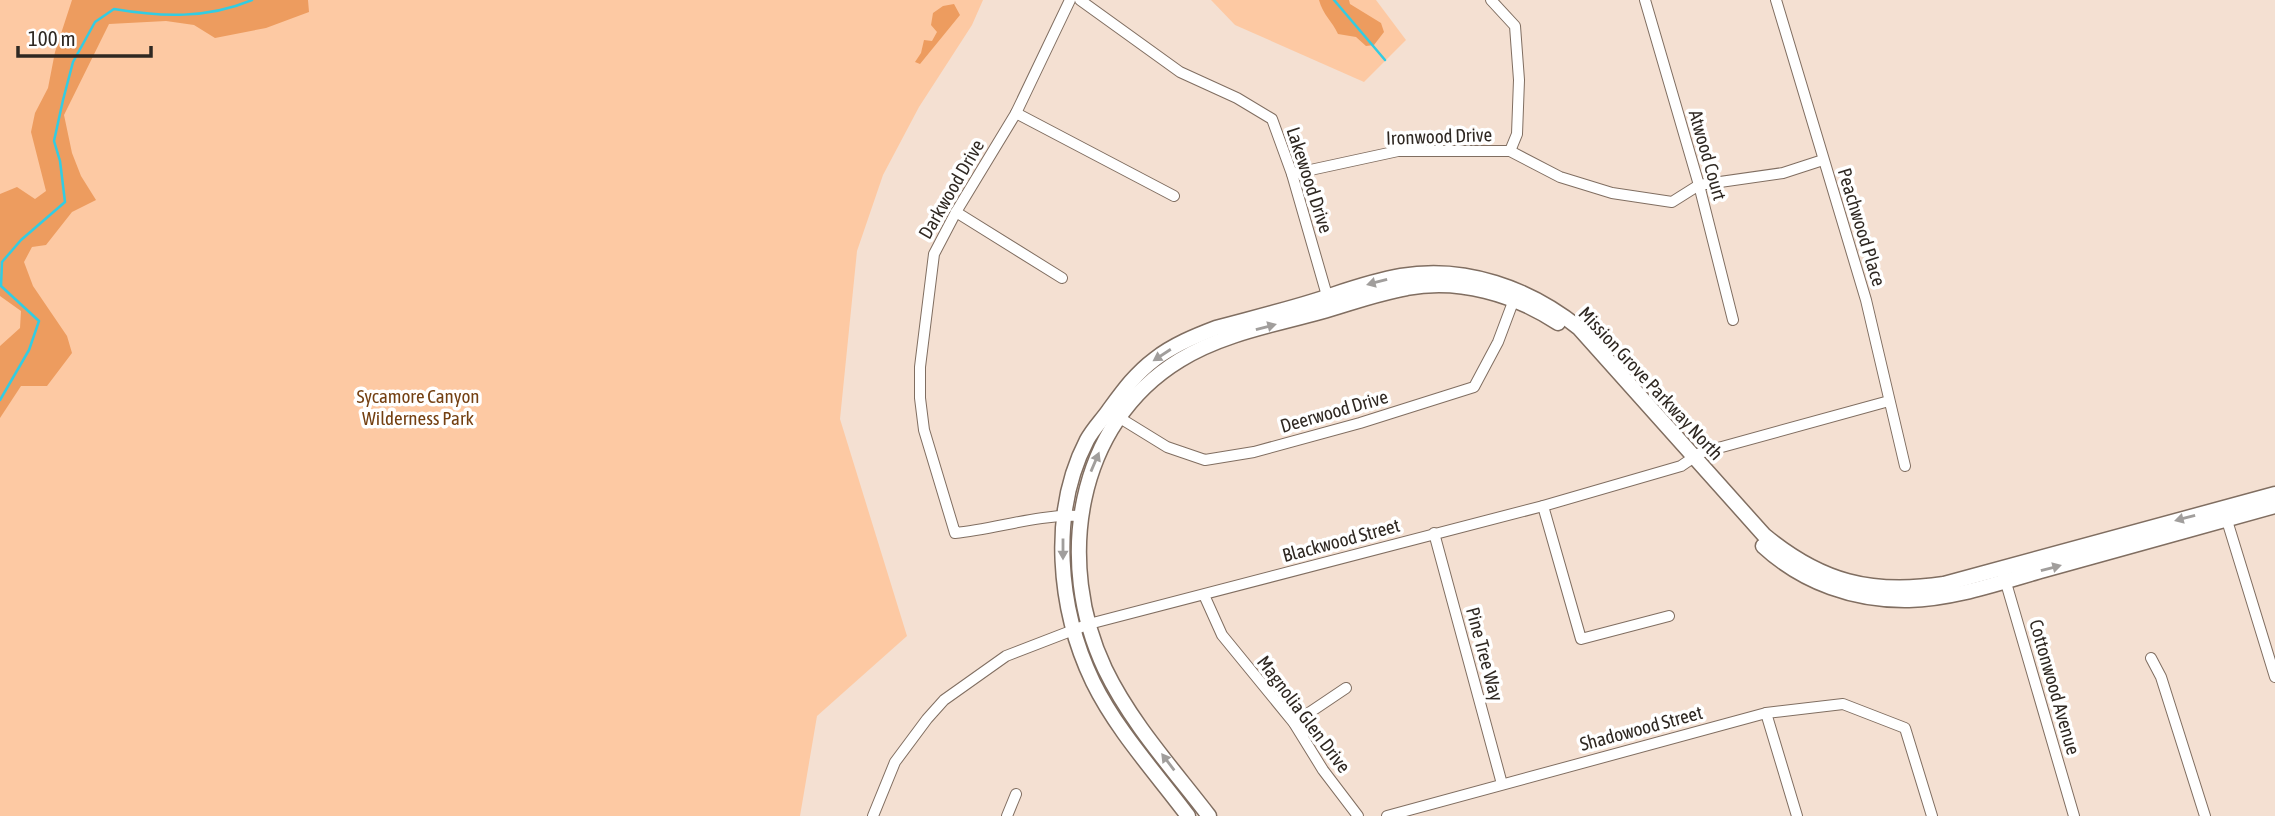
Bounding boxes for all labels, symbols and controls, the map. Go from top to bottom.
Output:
scale bar [18,14,150,58]
text: 100 m [28,26,76,50]
street label: Atwood Court [1685,107,1731,203]
street label: Ironwood Drive [1386,123,1492,149]
street label: Lakewood Drive [1283,124,1337,236]
street label: Darkwood Drive [914,135,988,243]
street label: Peachwood Place [1834,165,1890,289]
one-way arrow [1366,278,1387,288]
street label: Mission Grove Parkway North [1574,302,1728,464]
one-way arrow [1255,321,1277,332]
one-way arrow [1153,348,1171,362]
park label: Sycamore Canyon Wilderness Park [356,385,480,429]
street label: Deerwood Drive [1278,385,1390,437]
one-way arrow [1089,452,1101,472]
one-way arrow [2174,513,2196,524]
street label: Blackwood Street [1280,514,1402,566]
one-way arrow [1057,538,1069,560]
one-way arrow [2040,562,2062,573]
street label: Pine Tree Way [1462,605,1508,703]
street label: Cottonwood Avenue [2025,617,2085,757]
street label: Magnolia Glen Drive [1253,651,1355,777]
street label: Shadowood Street [1577,701,1705,755]
one-way arrow [1160,753,1175,771]

